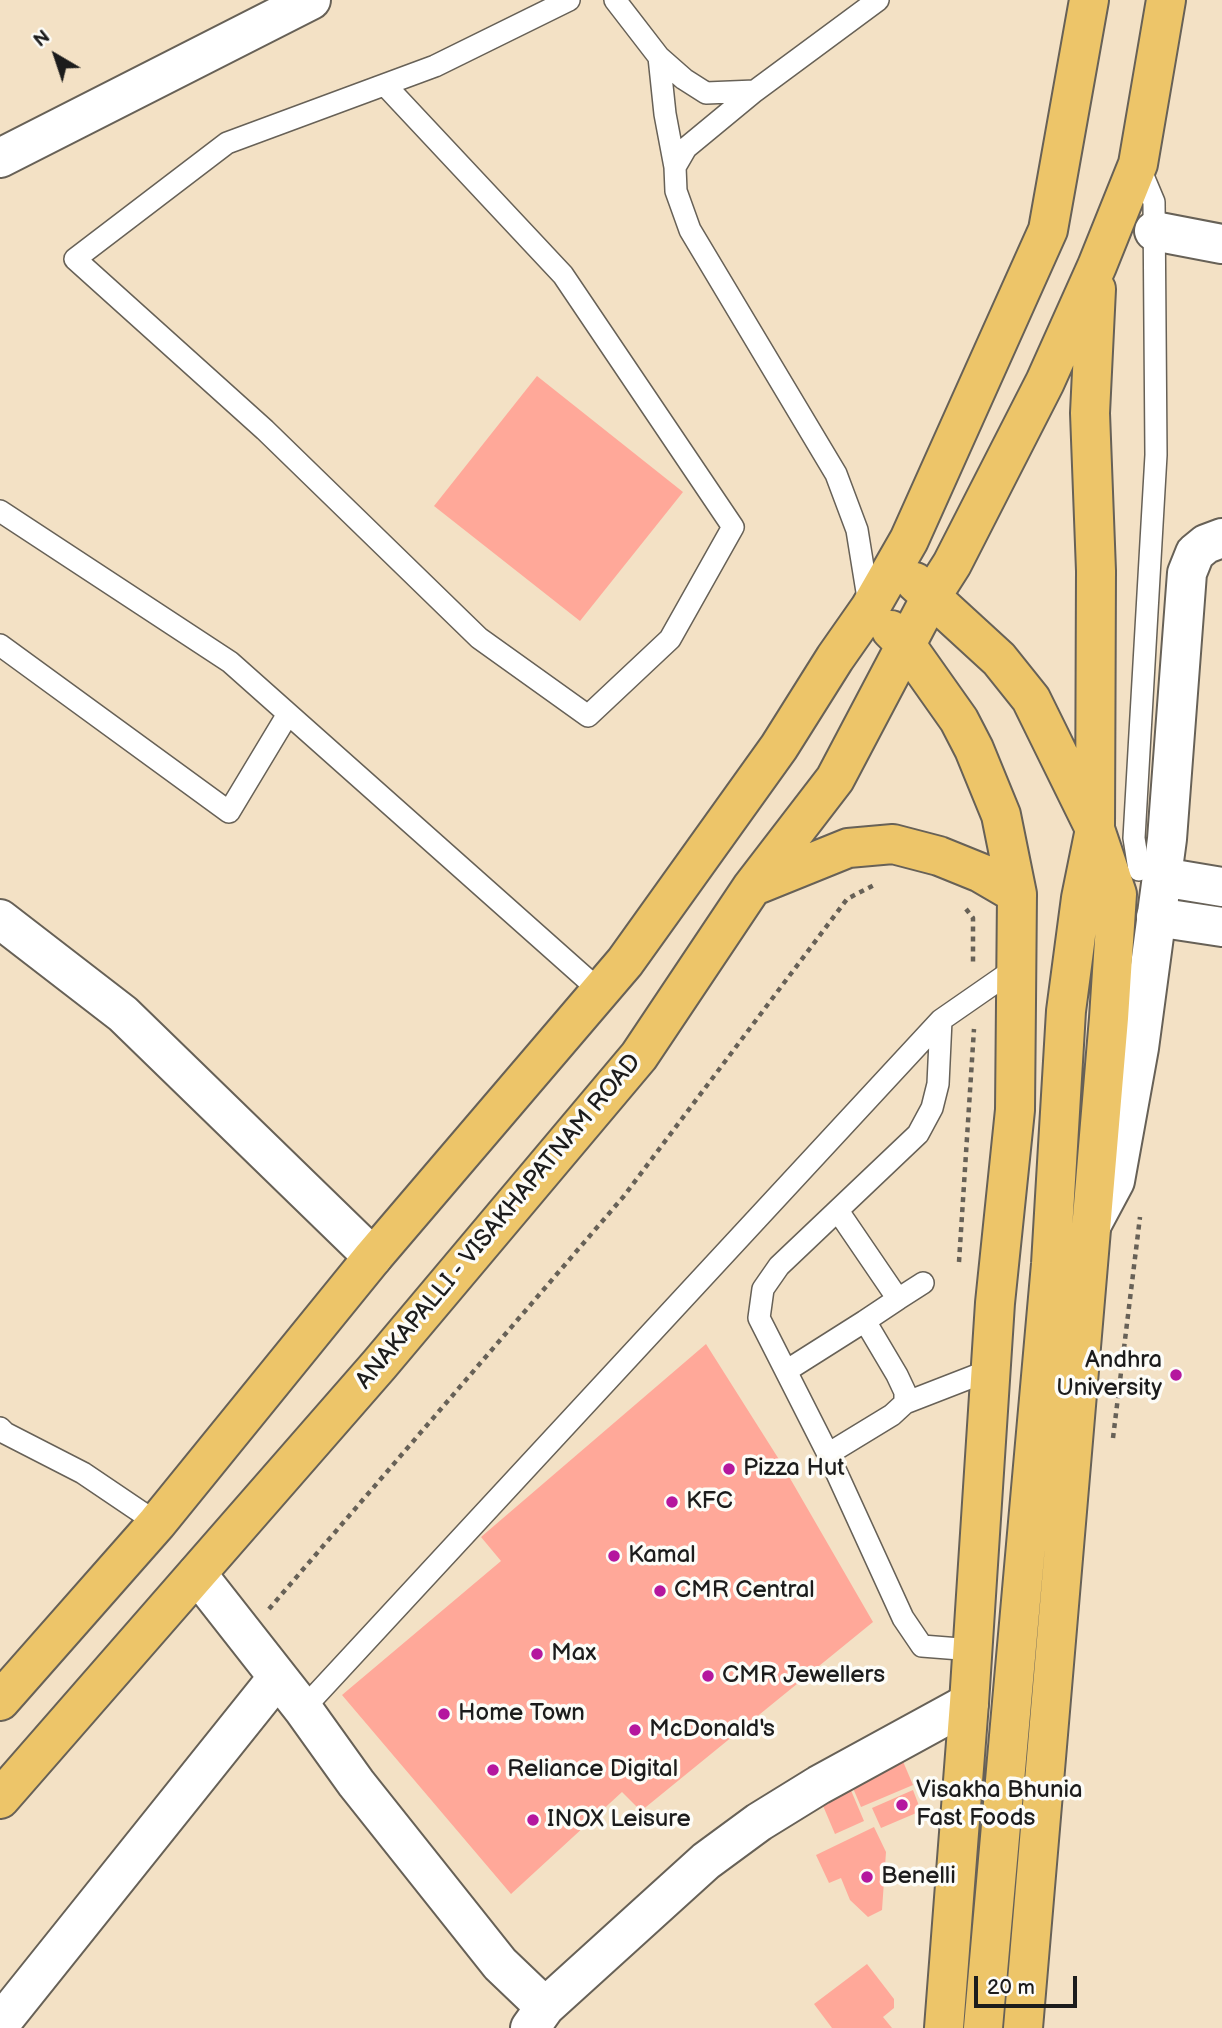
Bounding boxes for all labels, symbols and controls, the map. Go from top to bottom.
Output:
north arrow [21,21,91,91]
text: N [30,26,55,53]
street label: ANAKAPALLI - VISAKHAPATNAM ROAD [350,1049,648,1395]
place label: Andhra University [1056,1347,1162,1403]
marker: Andhra University [1168,1367,1184,1383]
place label: Pizza Hut [743,1455,845,1483]
marker: Pizza Hut [721,1461,737,1477]
place label: KFC [686,1488,733,1516]
marker: KFC [664,1494,680,1510]
place label: Kamal [628,1542,696,1570]
marker: Kamal [606,1548,622,1564]
place label: CMR Central [674,1577,815,1605]
marker: CMR Central [652,1583,668,1599]
place label: Max [551,1640,597,1668]
marker: Max [529,1646,545,1662]
place label: CMR Jewellers [722,1662,885,1690]
marker: CMR Jewellers [700,1668,716,1684]
place label: Home Town [458,1700,585,1728]
marker: Home Town [436,1706,452,1722]
place label: McDonald's [649,1716,775,1744]
marker: McDonald's [627,1722,643,1738]
place label: Reliance Digital [507,1756,678,1784]
marker: Reliance Digital [485,1762,501,1778]
place label: Visakha Bhunia Fast Foods [916,1777,1083,1833]
marker: Visakha Bhunia Fast Foods [894,1797,910,1813]
place label: INOX Leisure [547,1806,691,1834]
marker: INOX Leisure [525,1812,541,1828]
place label: Benelli [881,1863,956,1891]
marker: Benelli [859,1869,875,1885]
scale bar [977,1962,1080,2006]
text: 20 m [987,1975,1035,2000]

